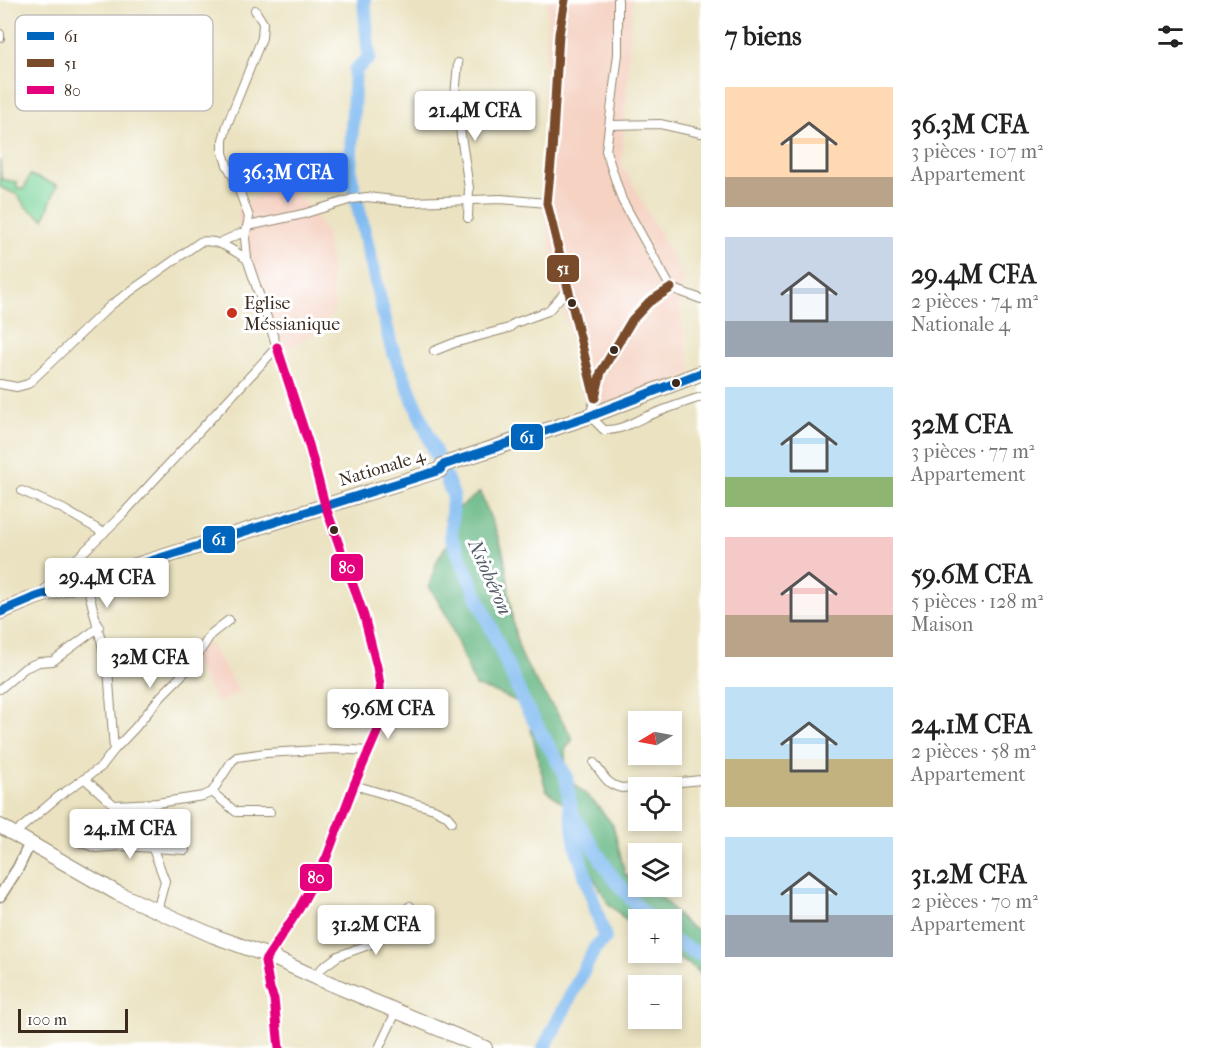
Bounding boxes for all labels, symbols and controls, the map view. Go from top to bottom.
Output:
legend [15,15,213,111]
icon: filters [1154,20,1187,53]
text: 7 biens [725,21,802,52]
text: 61 [64,27,78,46]
text: 51 [64,54,77,73]
text: 80 [64,81,81,100]
pin: 21.4M CFA [406,91,544,142]
text: 21.4M CFA [428,99,522,122]
text: 36.3M CFA [911,109,1029,140]
icon: home [773,111,845,183]
text: 3 pièces · 107 m² [911,140,1043,163]
pin: 36.3M CFA [219,153,357,204]
text: 36.3M CFA [243,161,333,184]
text: Appartement [911,163,1026,186]
line badge: 51 [546,254,580,283]
text: 51 [557,259,570,278]
text: 29.4M CFA [911,259,1036,290]
icon: home [773,261,845,333]
text: 2 pièces · 74 m² [911,290,1038,313]
place label: Eglise Méssianique [244,293,340,335]
unlabelled marker [566,297,578,309]
marker: Eglise Méssianique [225,306,239,320]
text: Nationale 4 [911,313,1010,336]
unlabelled marker [608,344,620,356]
unlabelled marker [670,377,682,389]
text: 32M CFA [911,409,1012,440]
icon: home [773,411,845,483]
line badge: 61 [510,423,544,451]
text: 61 [520,428,534,447]
text: 3 pièces · 77 m² [911,440,1034,463]
street label: Nationale 4 [336,445,428,491]
text: Appartement [911,463,1026,486]
unlabelled marker [328,524,340,536]
line badge: 61 [202,525,236,554]
text: 61 [212,530,226,549]
water label: Nsiobéron [463,535,517,618]
line badge: 80 [330,553,364,582]
pin: 29.4M CFA [38,558,176,609]
text: 80 [339,558,356,577]
text: 59.6M CFA [911,559,1032,590]
icon: home [773,561,845,633]
text: 29.4M CFA [59,566,155,589]
text: 5 pièces · 128 m² [911,590,1043,613]
text: Maison [911,613,973,636]
pin: 32M CFA [95,638,205,689]
text: 32M CFA [111,646,189,669]
pin: 59.6M CFA [319,689,457,740]
text: 59.6M CFA [341,697,435,720]
text: 24.1M CFA [911,709,1032,740]
north arrow [628,711,682,765]
map controls [628,711,682,1029]
icon: home [773,711,845,783]
text: 2 pièces · 58 m² [911,740,1036,763]
text: Appartement [911,763,1026,786]
button: locate [628,777,682,831]
pin: 24.1M CFA [61,809,199,860]
text: 24.1M CFA [83,817,177,840]
button: layers [628,843,682,897]
text: 31.2M CFA [911,859,1027,890]
icon: home [773,861,845,933]
line badge: 80 [299,863,333,892]
text: 80 [308,868,325,887]
text: 2 pièces · 70 m² [911,890,1038,913]
pin: 31.2M CFA [307,905,445,956]
button: + [628,909,682,963]
text: 31.2M CFA [332,913,420,936]
text: Appartement [911,913,1026,936]
button: − [628,975,682,1029]
scale bar [18,1006,128,1034]
text: 100 m [27,1010,67,1029]

